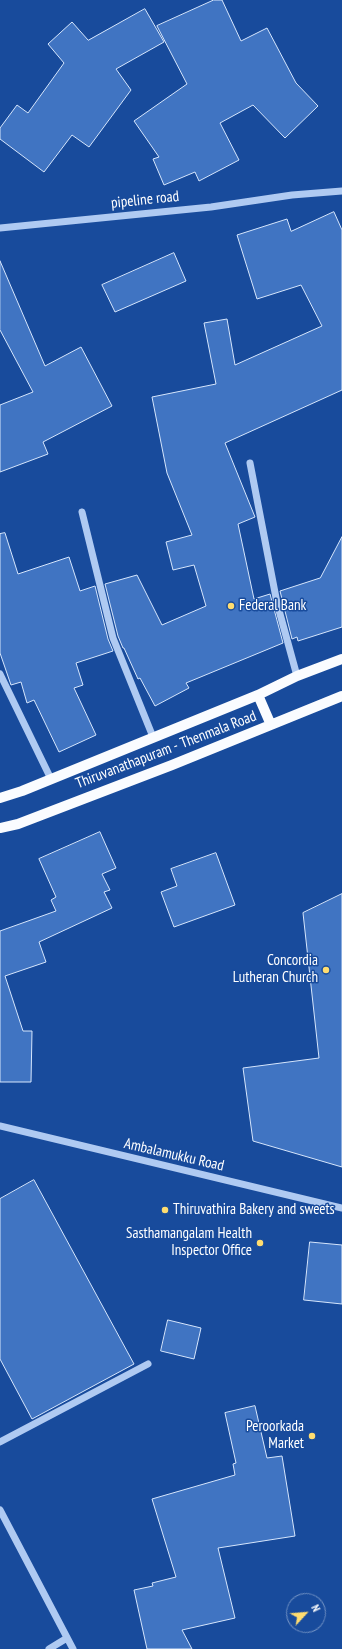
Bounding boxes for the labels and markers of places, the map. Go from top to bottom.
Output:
place label: Federal Bank [239,597,306,615]
marker: Federal Bank [226,601,236,611]
place label: Concordia Lutheran Church [233,952,318,987]
marker: Concordia Lutheran Church [321,965,331,975]
place label: Thiruvathira Bakery and sweets [173,1201,335,1219]
marker: Thiruvathira Bakery and sweets [160,1205,170,1215]
place label: Sasthamangalam Health Inspector Office [126,1225,252,1260]
marker: Sasthamangalam Health Inspector Office [255,1238,265,1248]
place label: Peroorkada Market [246,1418,304,1453]
marker: Peroorkada Market [307,1431,317,1441]

